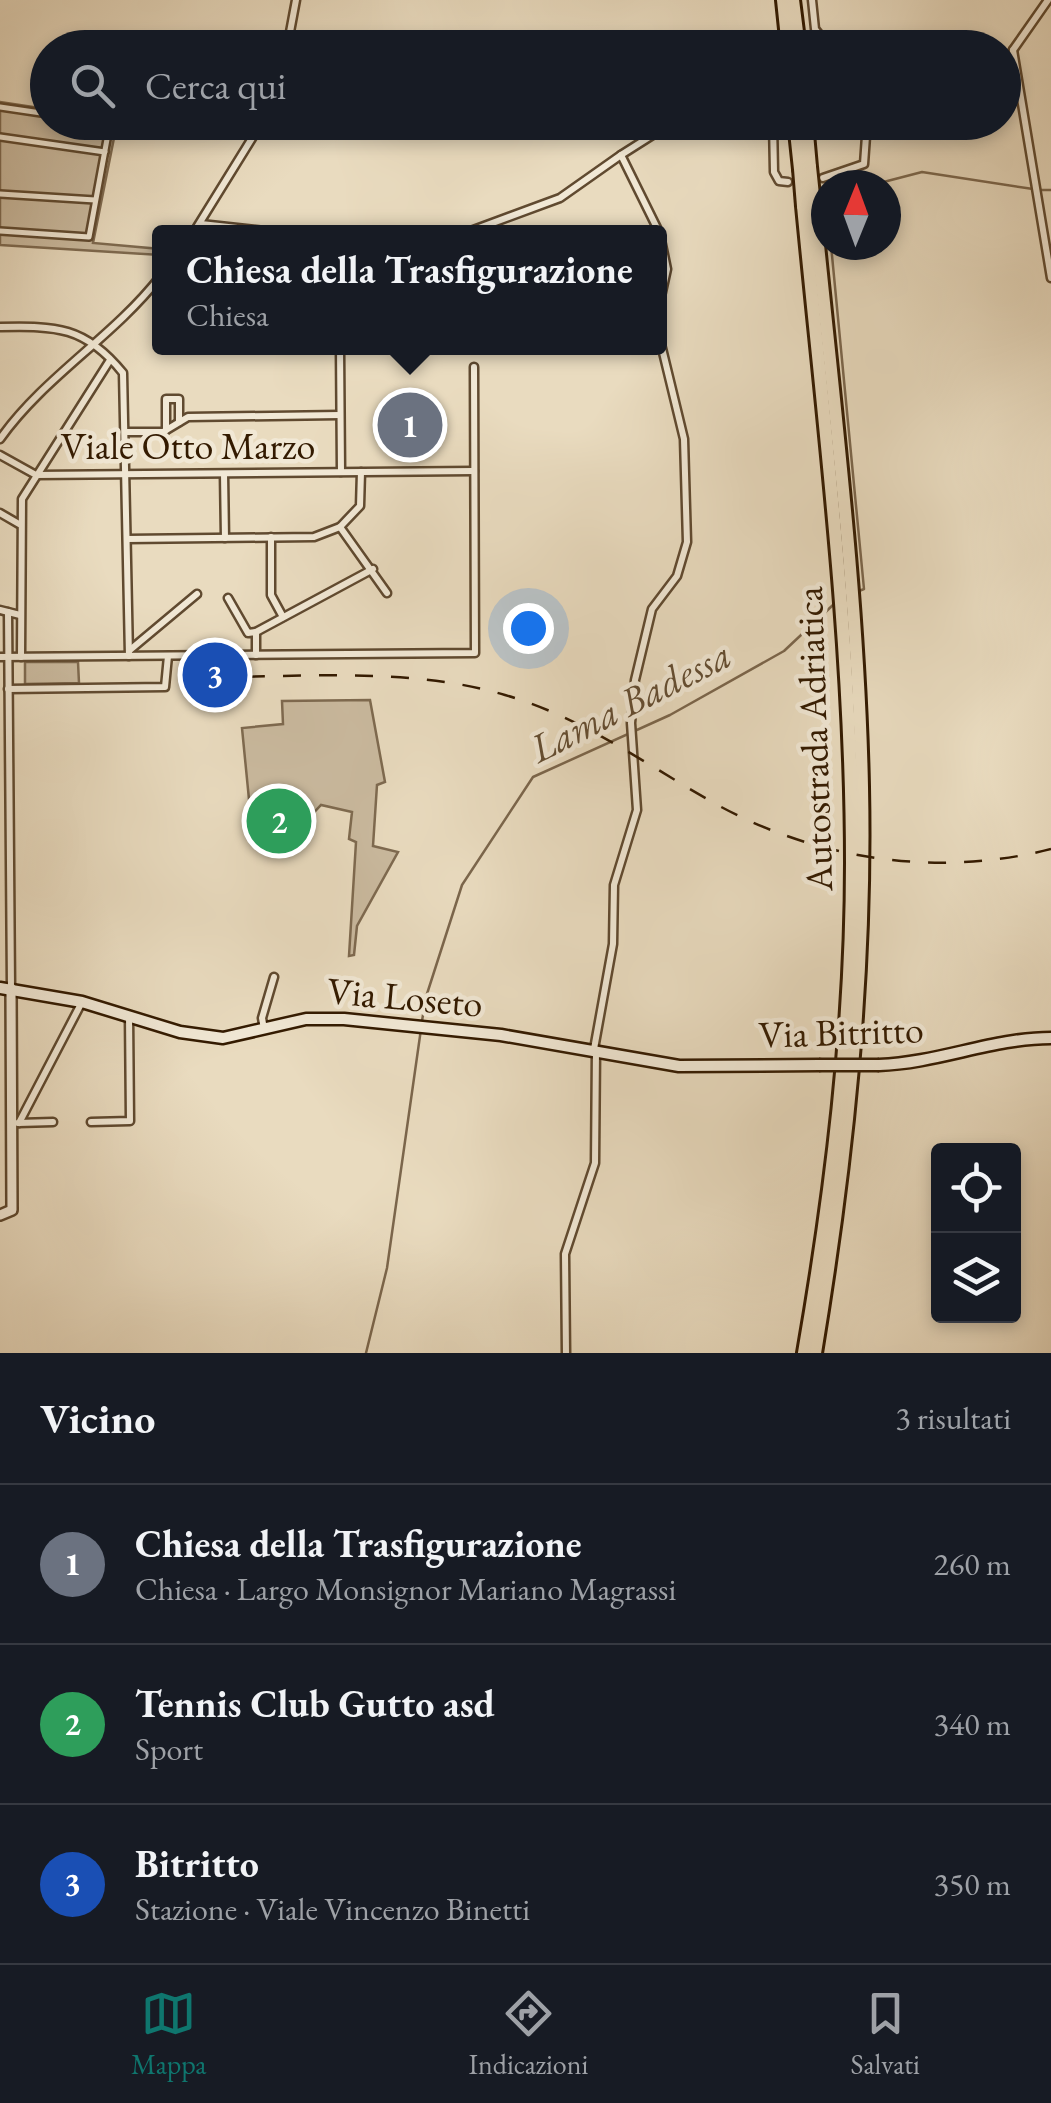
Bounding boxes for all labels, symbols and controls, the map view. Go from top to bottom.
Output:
search box [30,30,1021,140]
icon: search [65,58,120,113]
text: Cerca qui [145,61,286,110]
north arrow [811,170,901,260]
popup [152,225,667,355]
text: Chiesa della Trasfigurazione [186,245,633,294]
text: Chiesa [186,294,269,336]
pin: 1 [378,388,442,462]
street label: Viale Otto Marzo [61,421,315,470]
street label: Autostrada Adriatica [784,585,843,893]
your location [503,603,554,654]
water label: Lama Badessa [519,628,740,775]
pin: 3 [182,638,248,712]
pin: 2 [246,784,312,858]
street label: Via Loseto [325,965,485,1028]
street label: Via Bitritto [758,1004,924,1059]
map controls [931,1143,1021,1323]
button: locate [931,1143,1021,1233]
button: layers [931,1233,1021,1323]
text: Vicino [40,1391,155,1446]
text: 3 risultati [895,1397,1011,1439]
text: Chiesa della Trasfigurazione [135,1519,582,1568]
text: 1 [64,1543,81,1585]
text: 260 m [934,1543,1011,1585]
text: Chiesa · Largo Monsignor Mariano Magrassi [135,1568,676,1610]
text: Tennis Club Gutto asd [135,1679,495,1728]
text: 2 [64,1703,81,1745]
text: 340 m [934,1703,1011,1745]
text: Sport [135,1728,203,1770]
text: Bitritto [135,1839,259,1888]
text: 3 [64,1863,81,1905]
text: 350 m [934,1863,1011,1905]
text: Stazione · Viale Vincenzo Binetti [135,1888,530,1930]
tab: Mappa [131,1986,207,2082]
tab: Indicazioni [469,1986,588,2082]
tab: Salvati [850,1986,920,2082]

